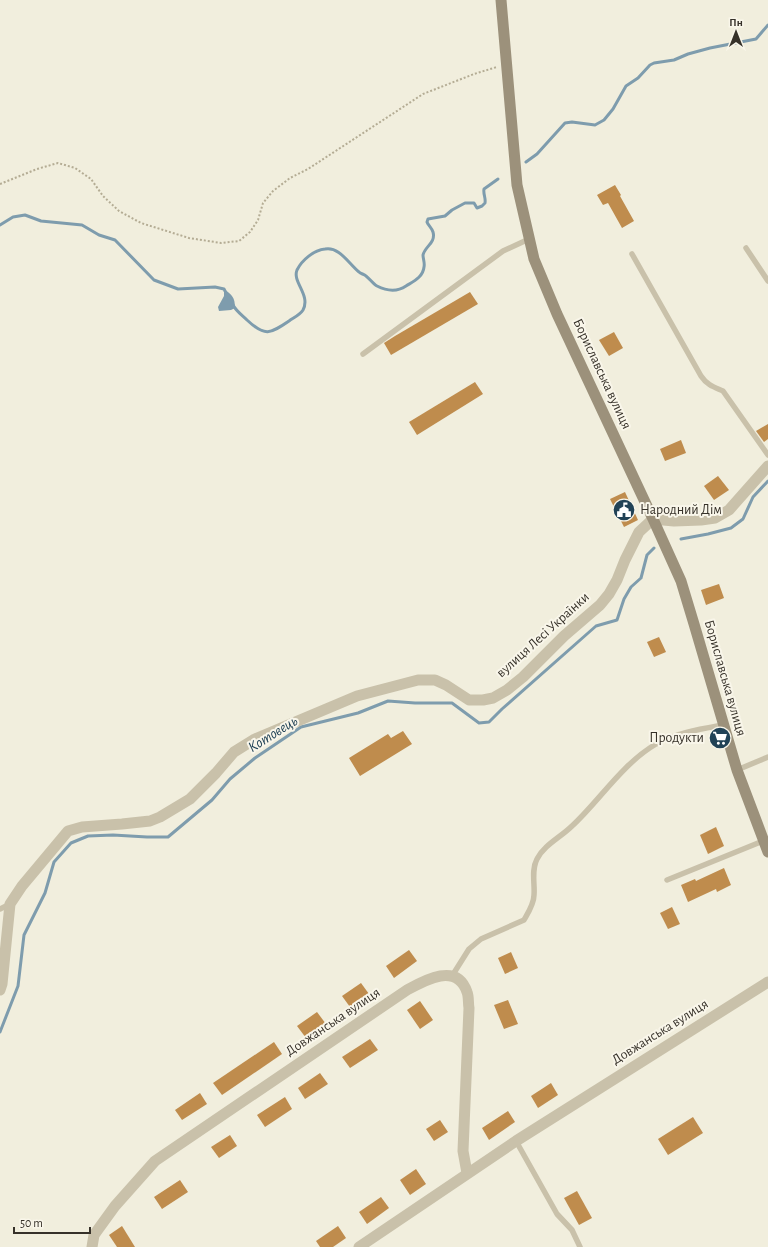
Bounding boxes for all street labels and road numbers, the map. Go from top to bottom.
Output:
street label: Бориславська вулиця [570,317,634,431]
street label: вулиця Лесі Українки [494,590,592,680]
street label: Бориславська вулиця [702,618,748,738]
street label: Довжанська вулиця [283,985,383,1059]
street label: Довжанська вулиця [609,997,711,1067]

